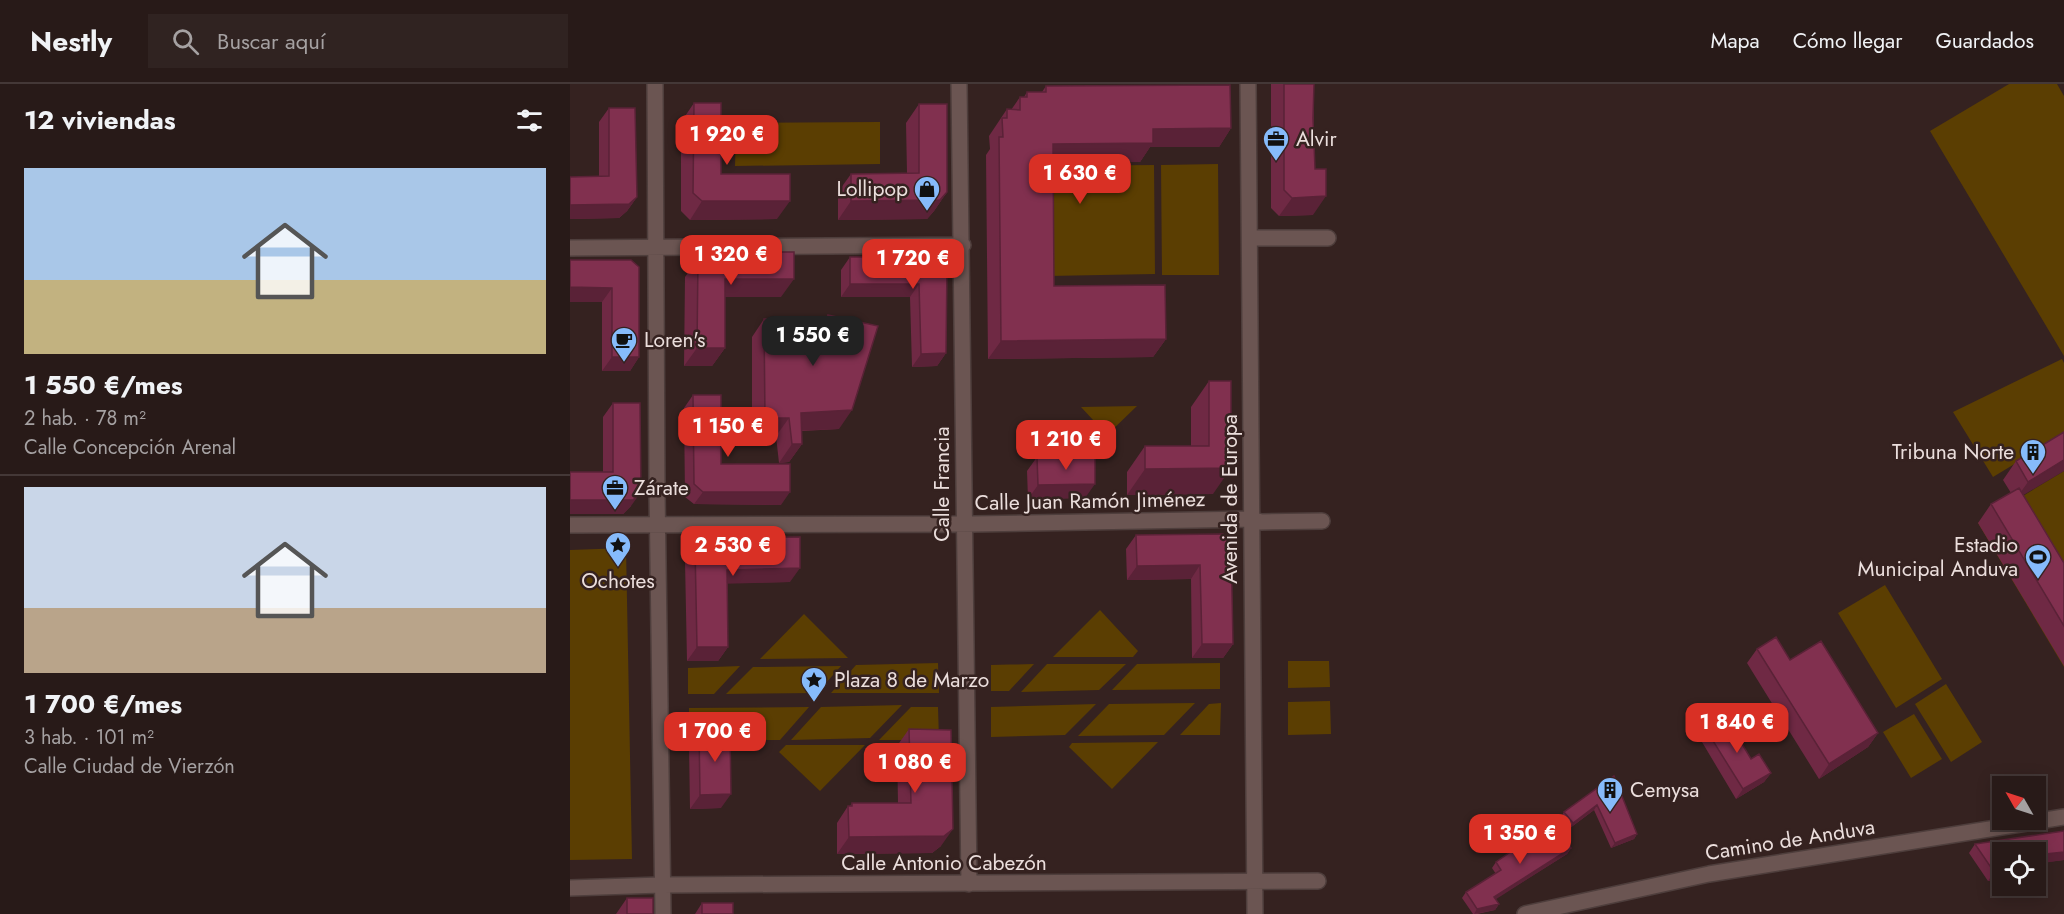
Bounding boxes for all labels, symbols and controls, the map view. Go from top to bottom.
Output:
search box [148,14,568,68]
text: Nestly [30,21,112,62]
icon: search [169,25,202,58]
text: Buscar aquí [217,25,325,57]
text: Mapa [1710,26,1760,56]
text: Cómo llegar [1793,26,1902,56]
text: Guardados [1935,26,2034,56]
text: 12 viviendas [24,101,176,139]
icon: filters [513,104,546,137]
pin: 1 920 € [672,115,782,166]
text: 1 920 € [689,120,765,149]
office icon: Alvir [1261,124,1291,162]
place label: Alvir [1296,124,1337,154]
pin: 1 630 € [1025,154,1135,205]
text: 1 630 € [1043,159,1117,188]
place label: Lollipop [837,174,908,204]
shop icon: Lollipop [912,174,942,212]
icon: home [231,207,339,315]
pin: 1 320 € [676,235,786,286]
pin: 1 720 € [858,239,968,290]
text: 1 320 € [694,240,768,269]
text: 1 720 € [876,244,950,273]
pin: 1 550 € [758,316,868,367]
text: 1 550 € [776,321,850,350]
cafe icon: Loren's [609,325,639,363]
place label: Loren's [644,325,705,355]
text: 1 550 €/mes [24,366,183,404]
text: 2 hab. · 78 m² [24,404,146,433]
pin: 1 150 € [673,407,783,458]
text: 1 150 € [692,412,764,441]
street label: Avenida de Europa [1215,414,1245,584]
pin: 1 210 € [1011,420,1121,471]
text: 1 210 € [1030,425,1102,454]
street label: Calle Francia [927,426,957,542]
text: Calle Concepción Arenal [24,433,236,462]
place label: Tribuna Norte [1892,437,2014,467]
building icon: Tribuna Norte [2018,437,2048,475]
office icon: Zárate [600,473,630,511]
place label: Zárate [634,473,689,503]
street label: Calle Juan Ramón Jiménez [974,484,1206,518]
icon: home [231,526,339,634]
pin: 2 530 € [678,526,788,577]
place icon: Ochotes [603,530,633,568]
place label: Estadio Municipal Anduva [1858,530,2018,584]
text: 2 530 € [695,531,771,560]
sports icon: Estadio Municipal Anduva [2023,542,2053,580]
place label: Ochotes [581,566,655,596]
place icon: Plaza 8 de Marzo [799,665,829,703]
place label: Plaza 8 de Marzo [834,665,989,695]
text: 1 700 €/mes [24,685,182,723]
pin: 1 840 € [1682,703,1792,754]
text: 1 840 € [1699,708,1775,737]
pin: 1 700 € [660,712,770,763]
text: 1 700 € [678,717,752,746]
text: 3 hab. · 101 m² [24,723,154,752]
pin: 1 080 € [860,743,970,794]
text: 1 080 € [878,748,952,777]
text: Calle Ciudad de Vierzón [24,752,235,781]
building icon: Cemysa [1595,775,1625,813]
place label: Cemysa [1630,775,1699,805]
north arrow [1992,776,2046,830]
map controls [1992,776,2046,896]
street label: Camino de Anduva [1703,812,1877,868]
pin: 1 350 € [1465,814,1575,865]
text: 1 350 € [1483,819,1557,848]
button: locate [1992,842,2046,896]
street label: Calle Antonio Cabezón [841,848,1047,878]

